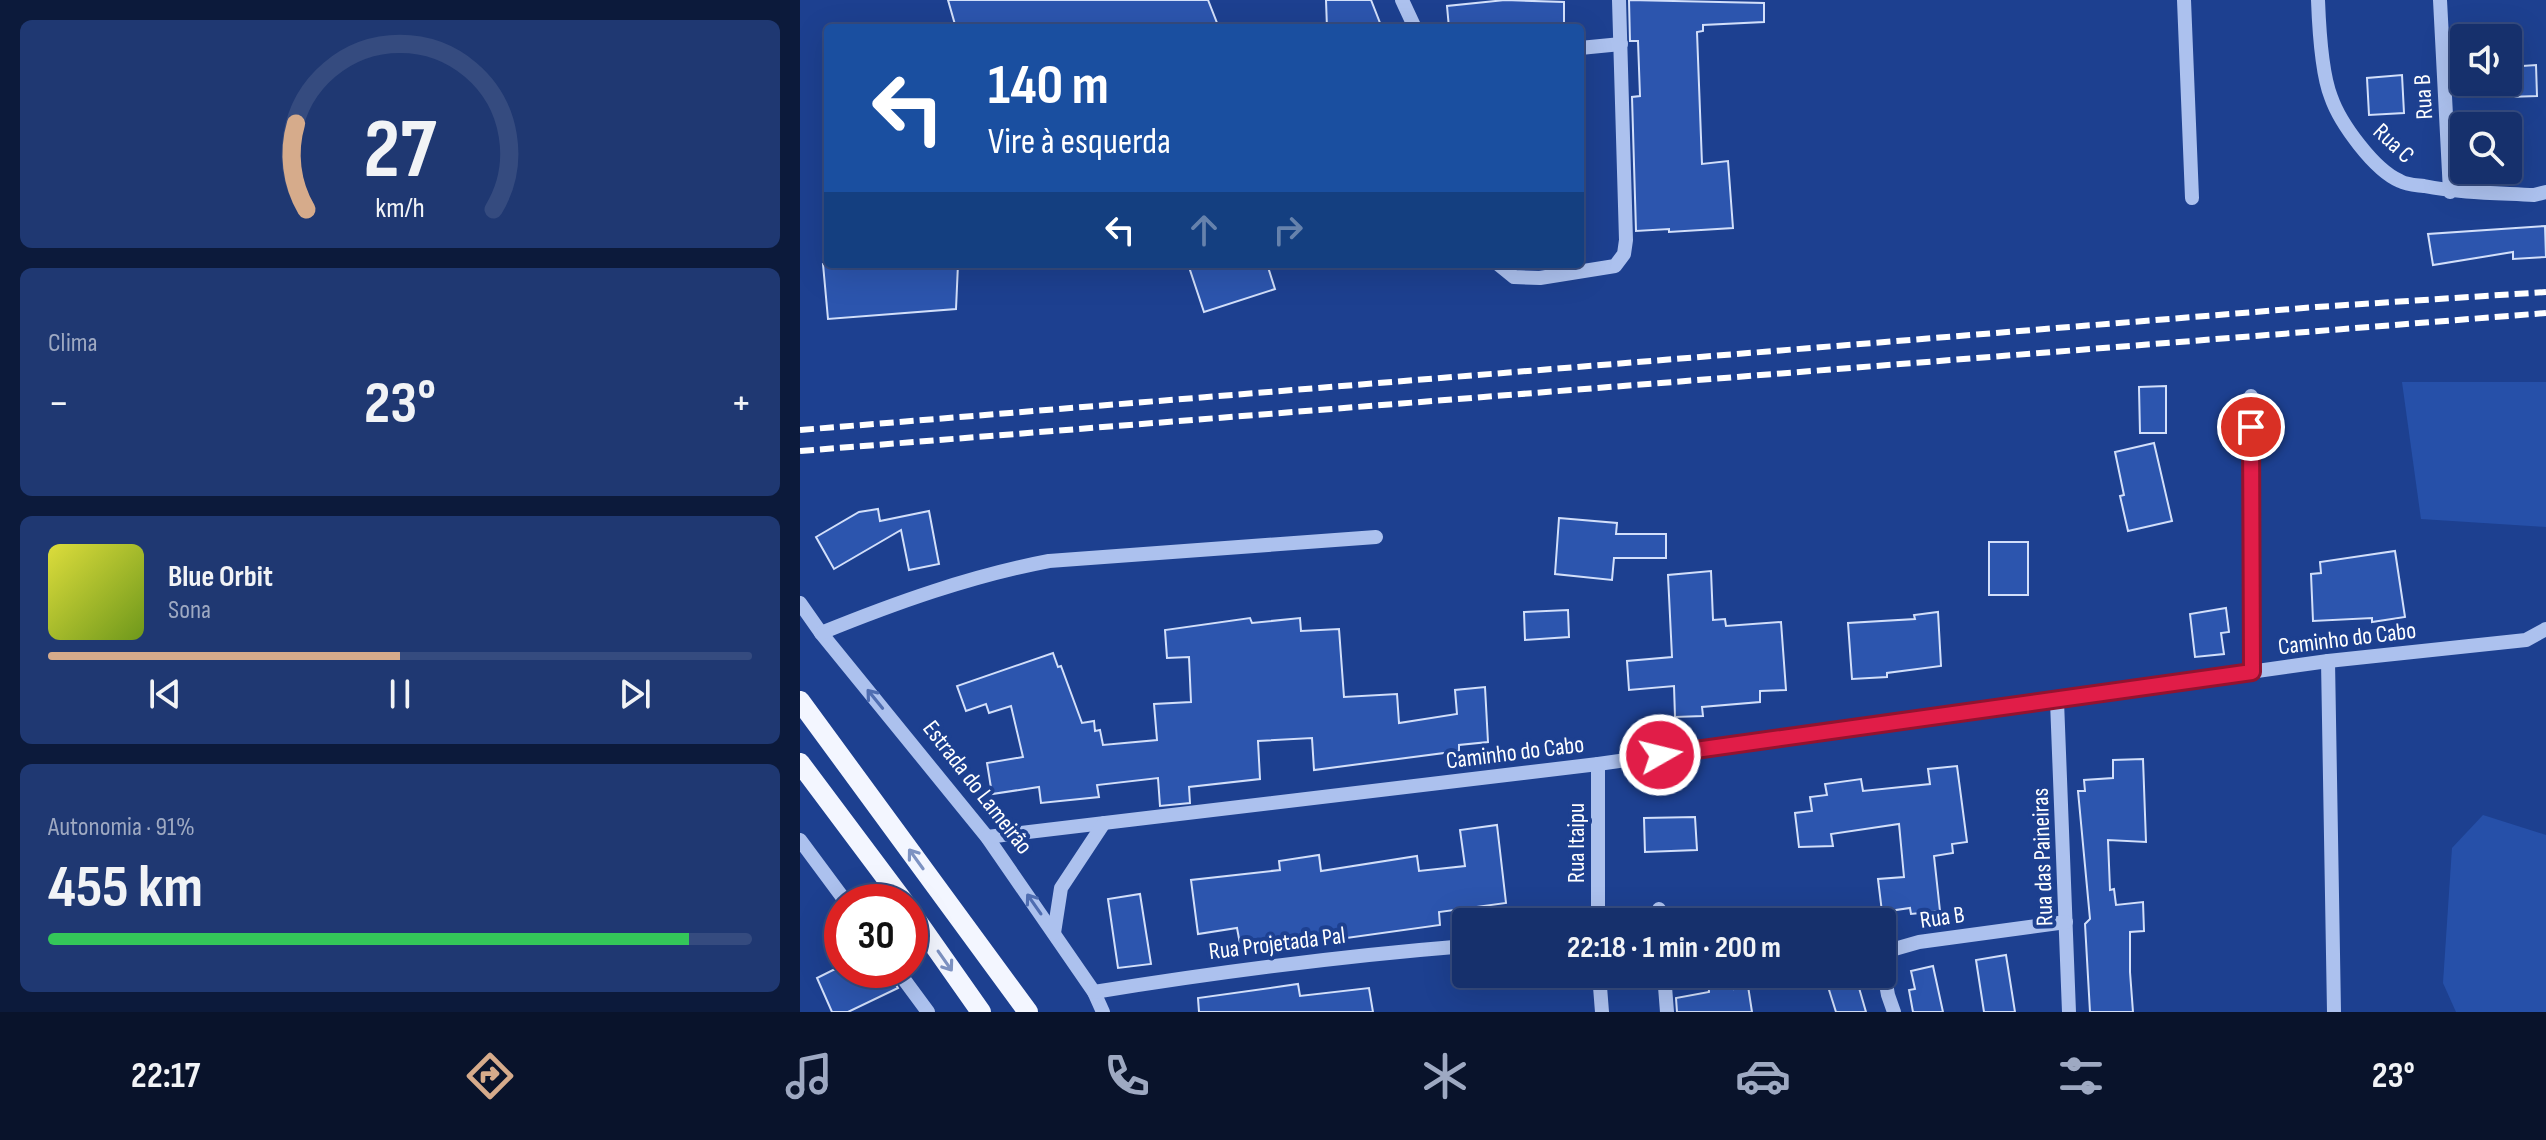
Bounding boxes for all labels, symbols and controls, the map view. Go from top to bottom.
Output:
map controls [2450,24,2522,184]
button: sound [2450,24,2522,96]
text: 140 m [988,53,1109,120]
icon: left [856,56,960,160]
street label: Rua B [2408,74,2439,120]
text: 27 [364,101,437,201]
button: search [2450,112,2522,184]
street label: Rua C [2367,117,2420,170]
text: Vire à esquerda [988,121,1171,164]
text: km/h [375,191,425,226]
icon: left [1098,208,1142,252]
icon: ahead [1182,208,1226,252]
icon: right [1266,208,1310,252]
text: Clima [48,328,98,359]
text: 23° [364,368,436,440]
text: − [48,377,70,430]
text: + [730,377,752,430]
pin [2217,393,2285,461]
icon: arrive [2229,405,2273,449]
text: Blue Orbit [168,559,273,595]
text: Sona [168,595,211,626]
street label: Caminho do Cabo [2276,616,2418,661]
icon: previous [143,672,187,716]
icon: pause [378,672,422,716]
icon: next [613,672,657,716]
one-way arrow [866,689,884,710]
position arrow [1618,713,1702,797]
street label: Estrada do Lameirão [916,715,1039,860]
street label: Caminho do Cabo [1444,730,1586,775]
street label: Rua das Paineiras [2026,787,2059,927]
street label: Rua Itaipu [1562,803,1591,883]
text: Autonomia · 91% [48,812,195,843]
one-way arrow [907,848,924,870]
text: 455 km [48,852,203,924]
speed limit sign: 30 [824,884,928,988]
one-way arrow [1026,894,1042,916]
street label: Rua B [1918,900,1966,935]
street label: Rua Projetada Pal [1207,921,1347,966]
text: 22:18 · 1 min · 200 m [1567,930,1781,966]
one-way arrow [937,950,953,972]
icon: directions [462,1048,518,1104]
icon: music [781,1048,837,1104]
icon: phone [1099,1048,1155,1104]
icon: climate [1417,1048,1473,1104]
icon: car [1735,1048,1791,1104]
icon: filters [2053,1048,2109,1104]
text: 22:17 [131,1055,200,1098]
text: 23° [2372,1055,2415,1098]

